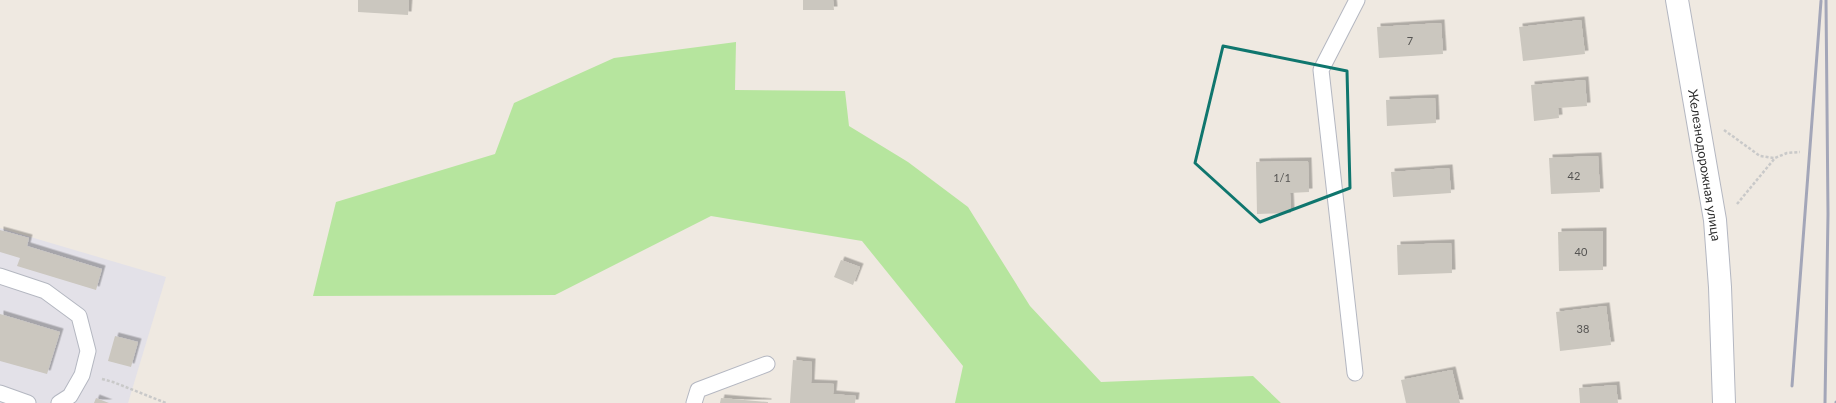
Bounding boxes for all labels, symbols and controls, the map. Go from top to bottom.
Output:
house number: 7 [1407,34,1413,47]
street label: Железнодорожная улица [1685,88,1725,242]
house number: 42 [1568,169,1580,182]
house number: 1/1 [1273,171,1291,184]
house number: 40 [1575,245,1588,258]
house number: 38 [1577,322,1589,335]

